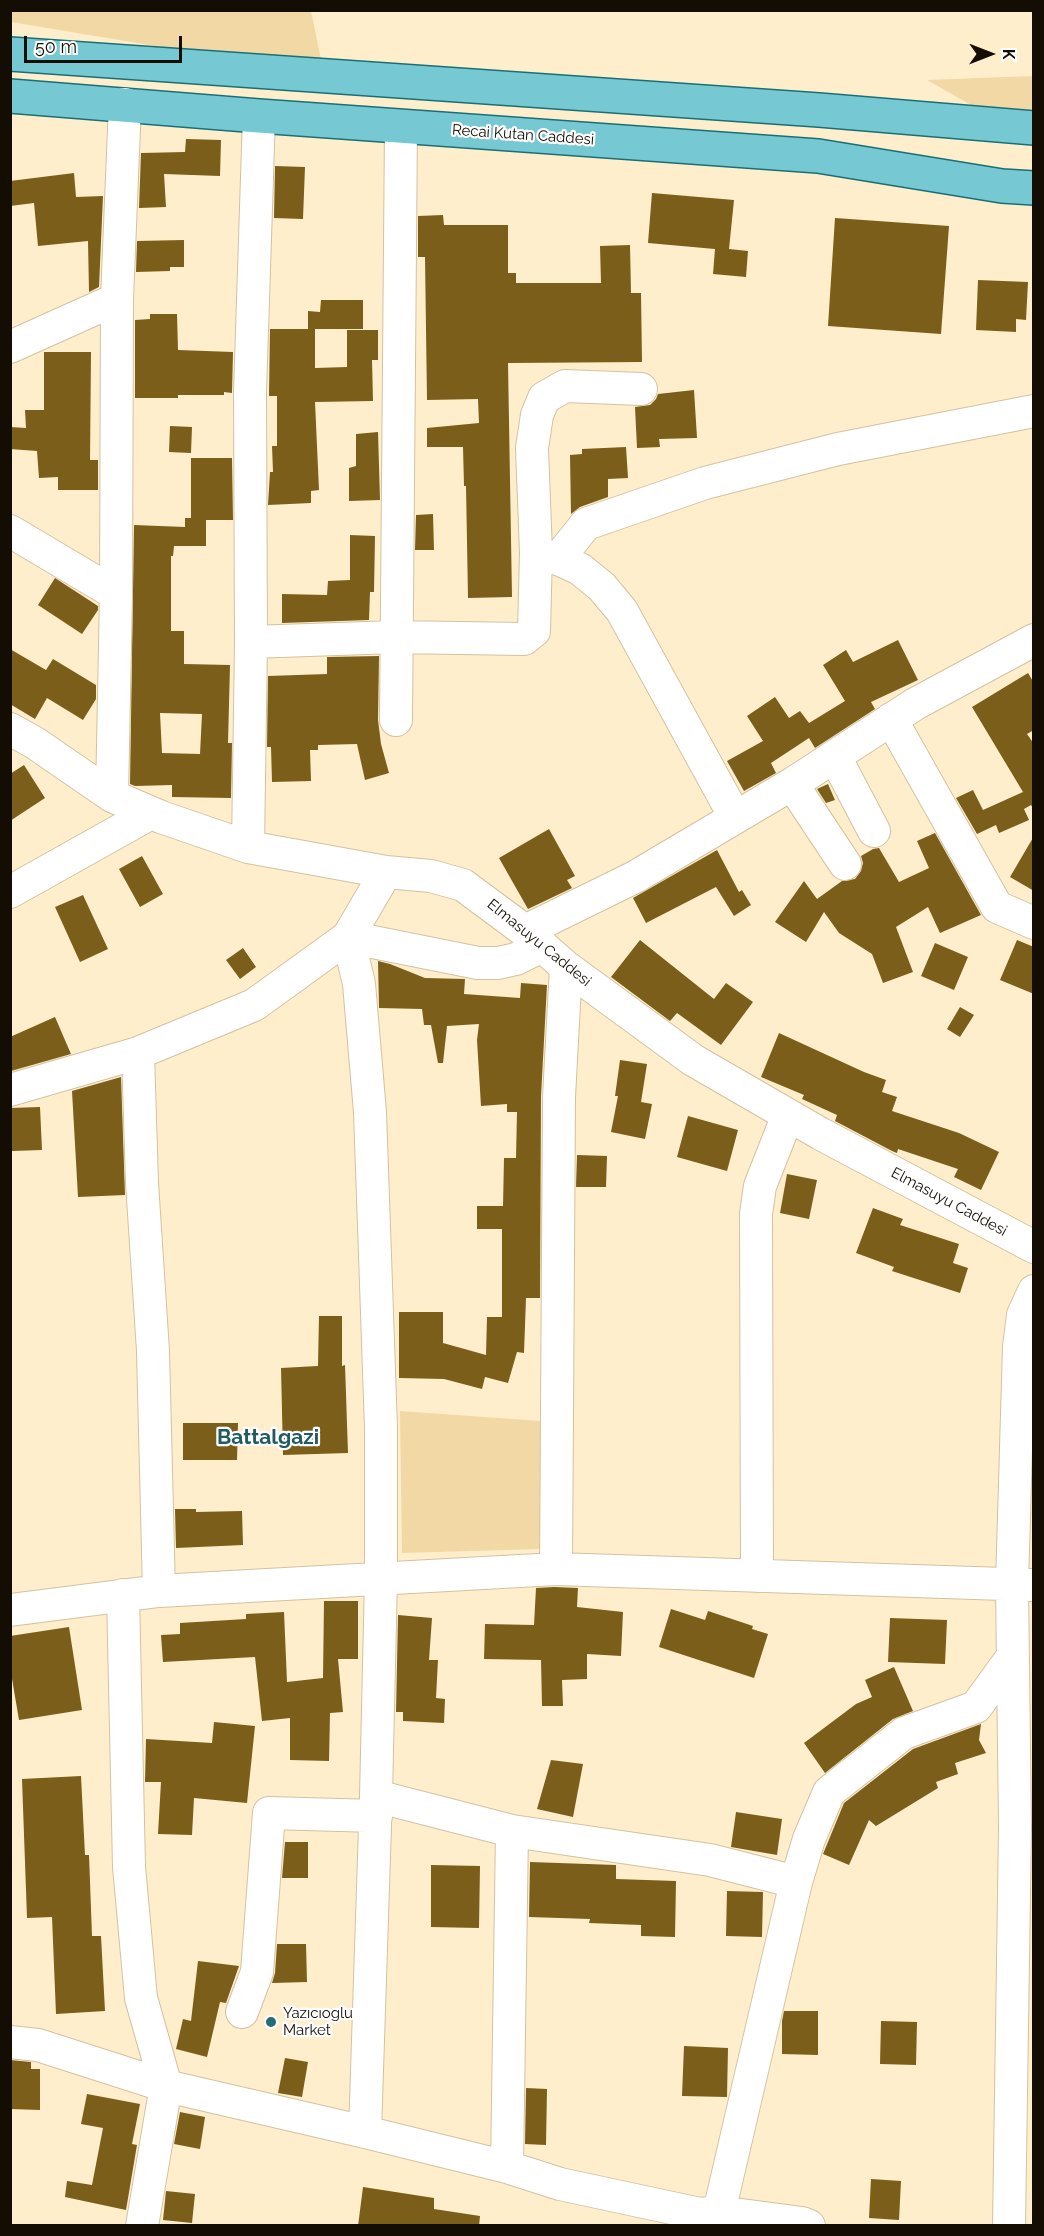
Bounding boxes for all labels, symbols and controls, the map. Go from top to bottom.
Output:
scale bar [27,24,184,62]
north arrow [960,24,1020,84]
text: 50 m [35,36,77,57]
text: K [999,49,1018,59]
street label: Recai Kutan Caddesi [451,121,595,149]
street label: Elmasuyu Caddesi [483,896,595,990]
street label: Elmasuyu Caddesi [888,1164,1010,1240]
district label: Battalgazi [217,1425,319,1451]
place label: Yazıcıoglu Market [283,2004,353,2039]
marker: Yazıcıoglu Market [264,2015,278,2029]

